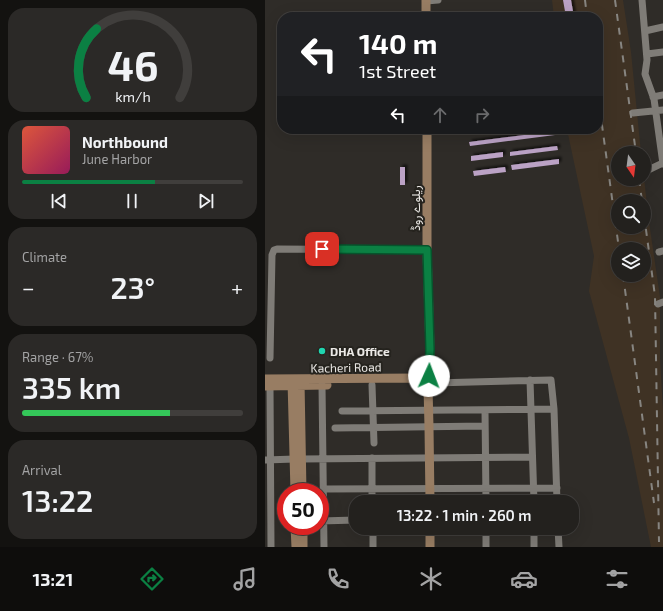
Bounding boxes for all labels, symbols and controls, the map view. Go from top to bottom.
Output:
text: 140 m [359,26,437,60]
icon: left [293,28,345,80]
text: 46 [107,39,158,89]
text: 1st Street [359,60,436,82]
text: km/h [115,88,150,105]
icon: left [387,104,409,126]
icon: ahead [429,104,451,126]
icon: right [471,104,493,126]
text: Northbound [82,133,168,151]
north arrow [611,146,651,186]
map controls [611,146,651,282]
text: June Harbor [82,151,152,167]
street label: ریلوے روڈ [408,185,424,231]
icon: previous [48,190,70,212]
icon: pause [121,190,143,212]
icon: next [195,190,217,212]
button: search [611,194,651,234]
pin [305,232,339,266]
icon: arrive [311,238,333,260]
button: layers [611,242,651,282]
text: Climate [22,249,67,265]
text: 23° [111,269,155,305]
text: − [22,274,35,300]
text: + [231,274,243,300]
place label: DHA Office [330,344,390,358]
marker: DHA Office [317,346,327,356]
text: Range · 67% [22,349,94,365]
position arrow [408,355,450,397]
street label: Kacheri Road [310,359,382,375]
text: 335 km [22,369,121,405]
text: Arrival [22,462,62,478]
text: 13:22 [22,482,93,518]
speed limit sign: 50 [277,483,329,535]
text: 13:22 · 1 min · 260 m [397,506,531,524]
icon: directions [138,565,166,593]
icon: music [231,565,259,593]
icon: phone [324,565,352,593]
icon: climate [417,565,445,593]
icon: car [510,565,538,593]
icon: filters [603,565,631,593]
text: 13:21 [32,568,73,590]

